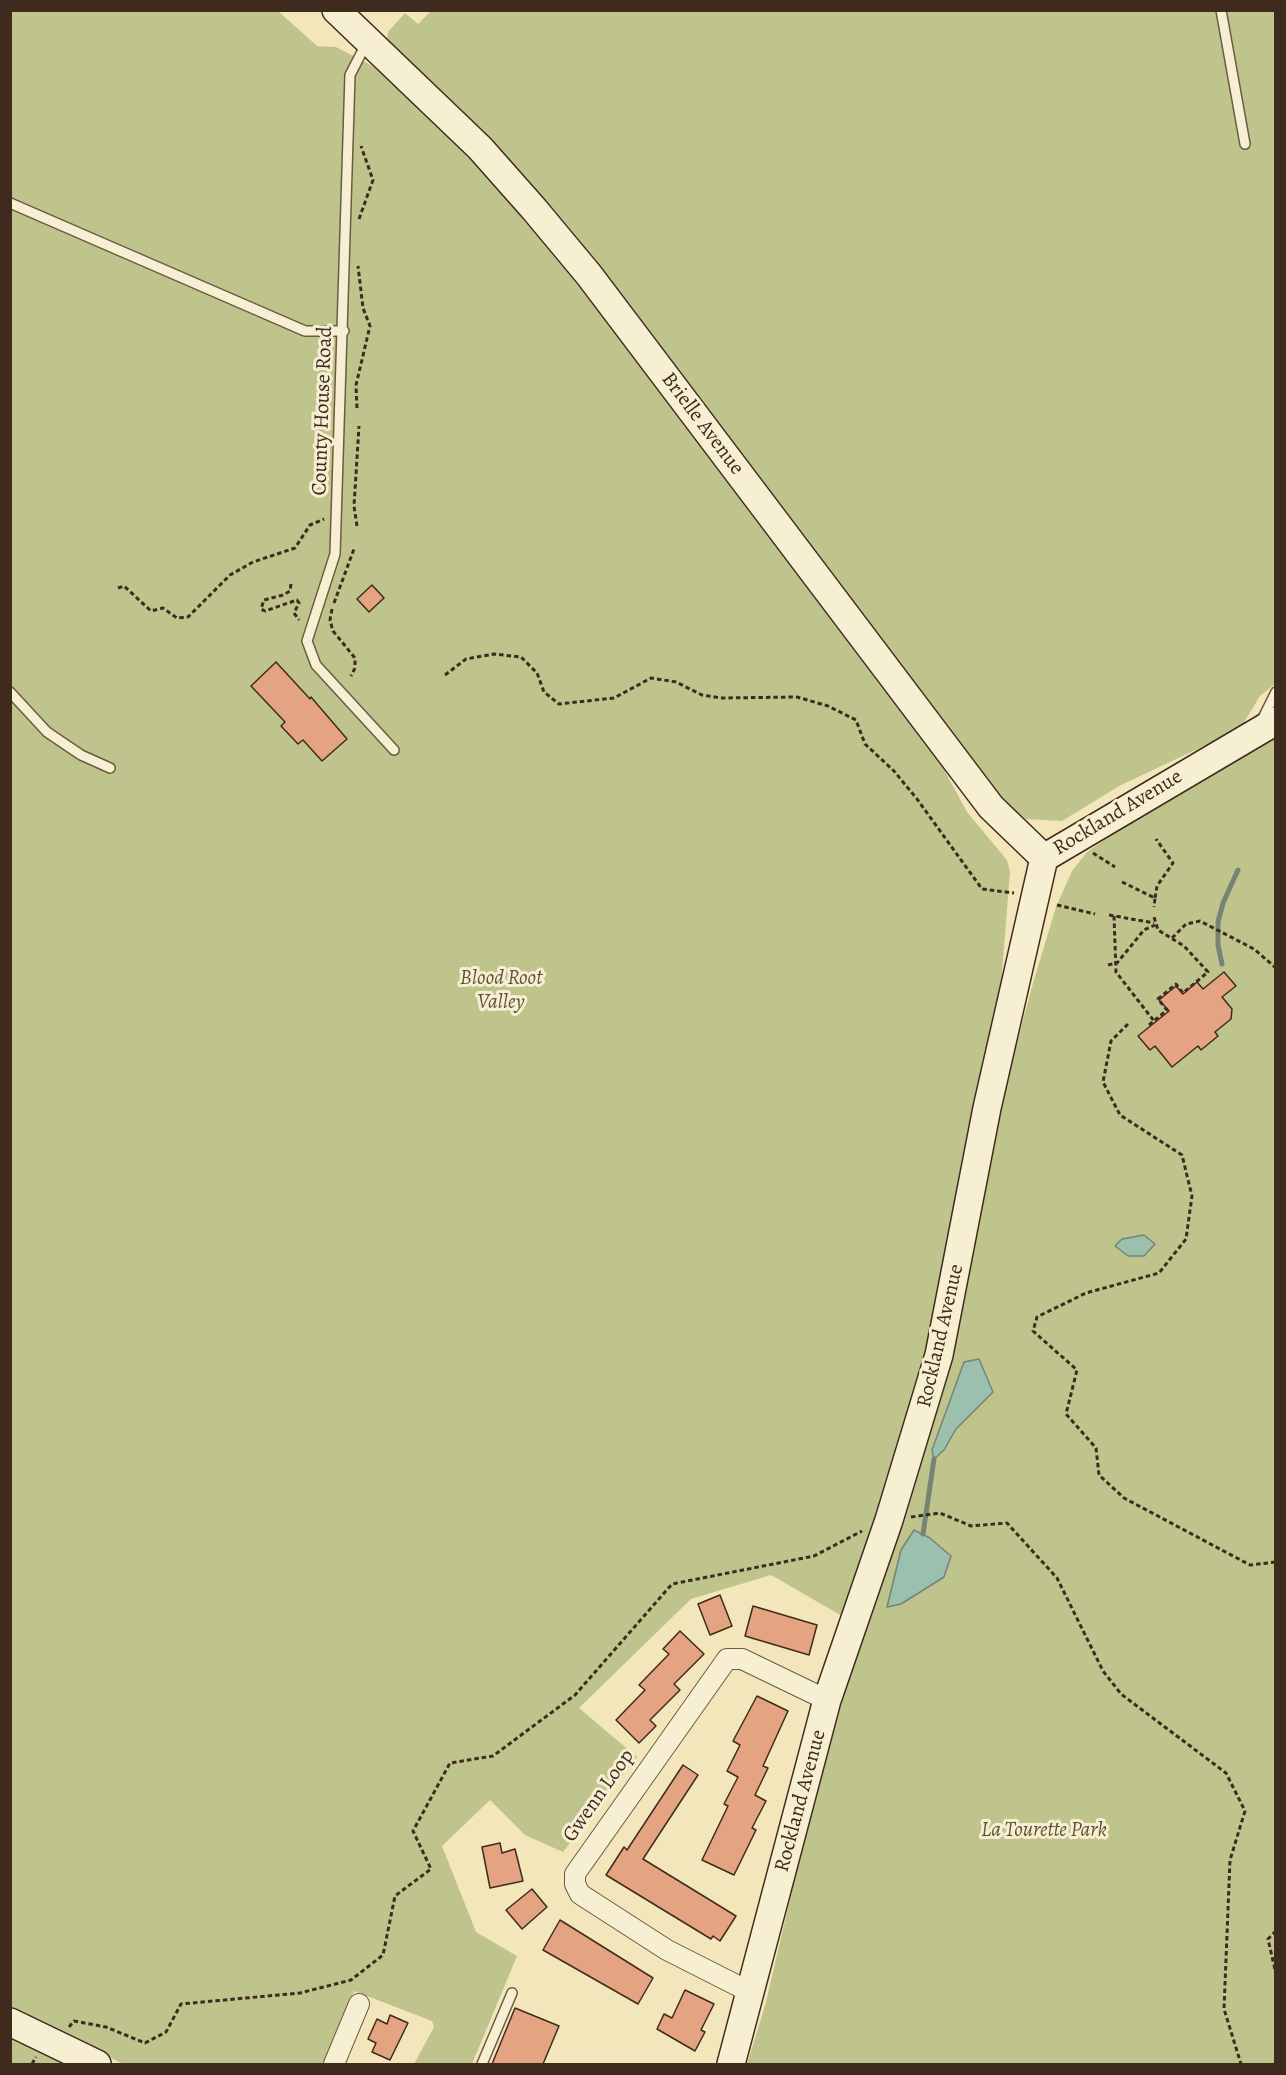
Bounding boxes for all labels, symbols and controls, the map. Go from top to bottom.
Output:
street label: County House Road [307,326,339,496]
street label: Brielle Avenue [655,368,749,480]
street label: Rockland Avenue [1049,765,1187,861]
park label: Blood Root Valley [460,966,542,1016]
street label: Rockland Avenue [912,1262,970,1410]
street label: Rockland Avenue [770,1727,832,1875]
street label: Gwenn Loop [558,1745,640,1847]
park label: La Tourette Park [981,1818,1107,1844]

